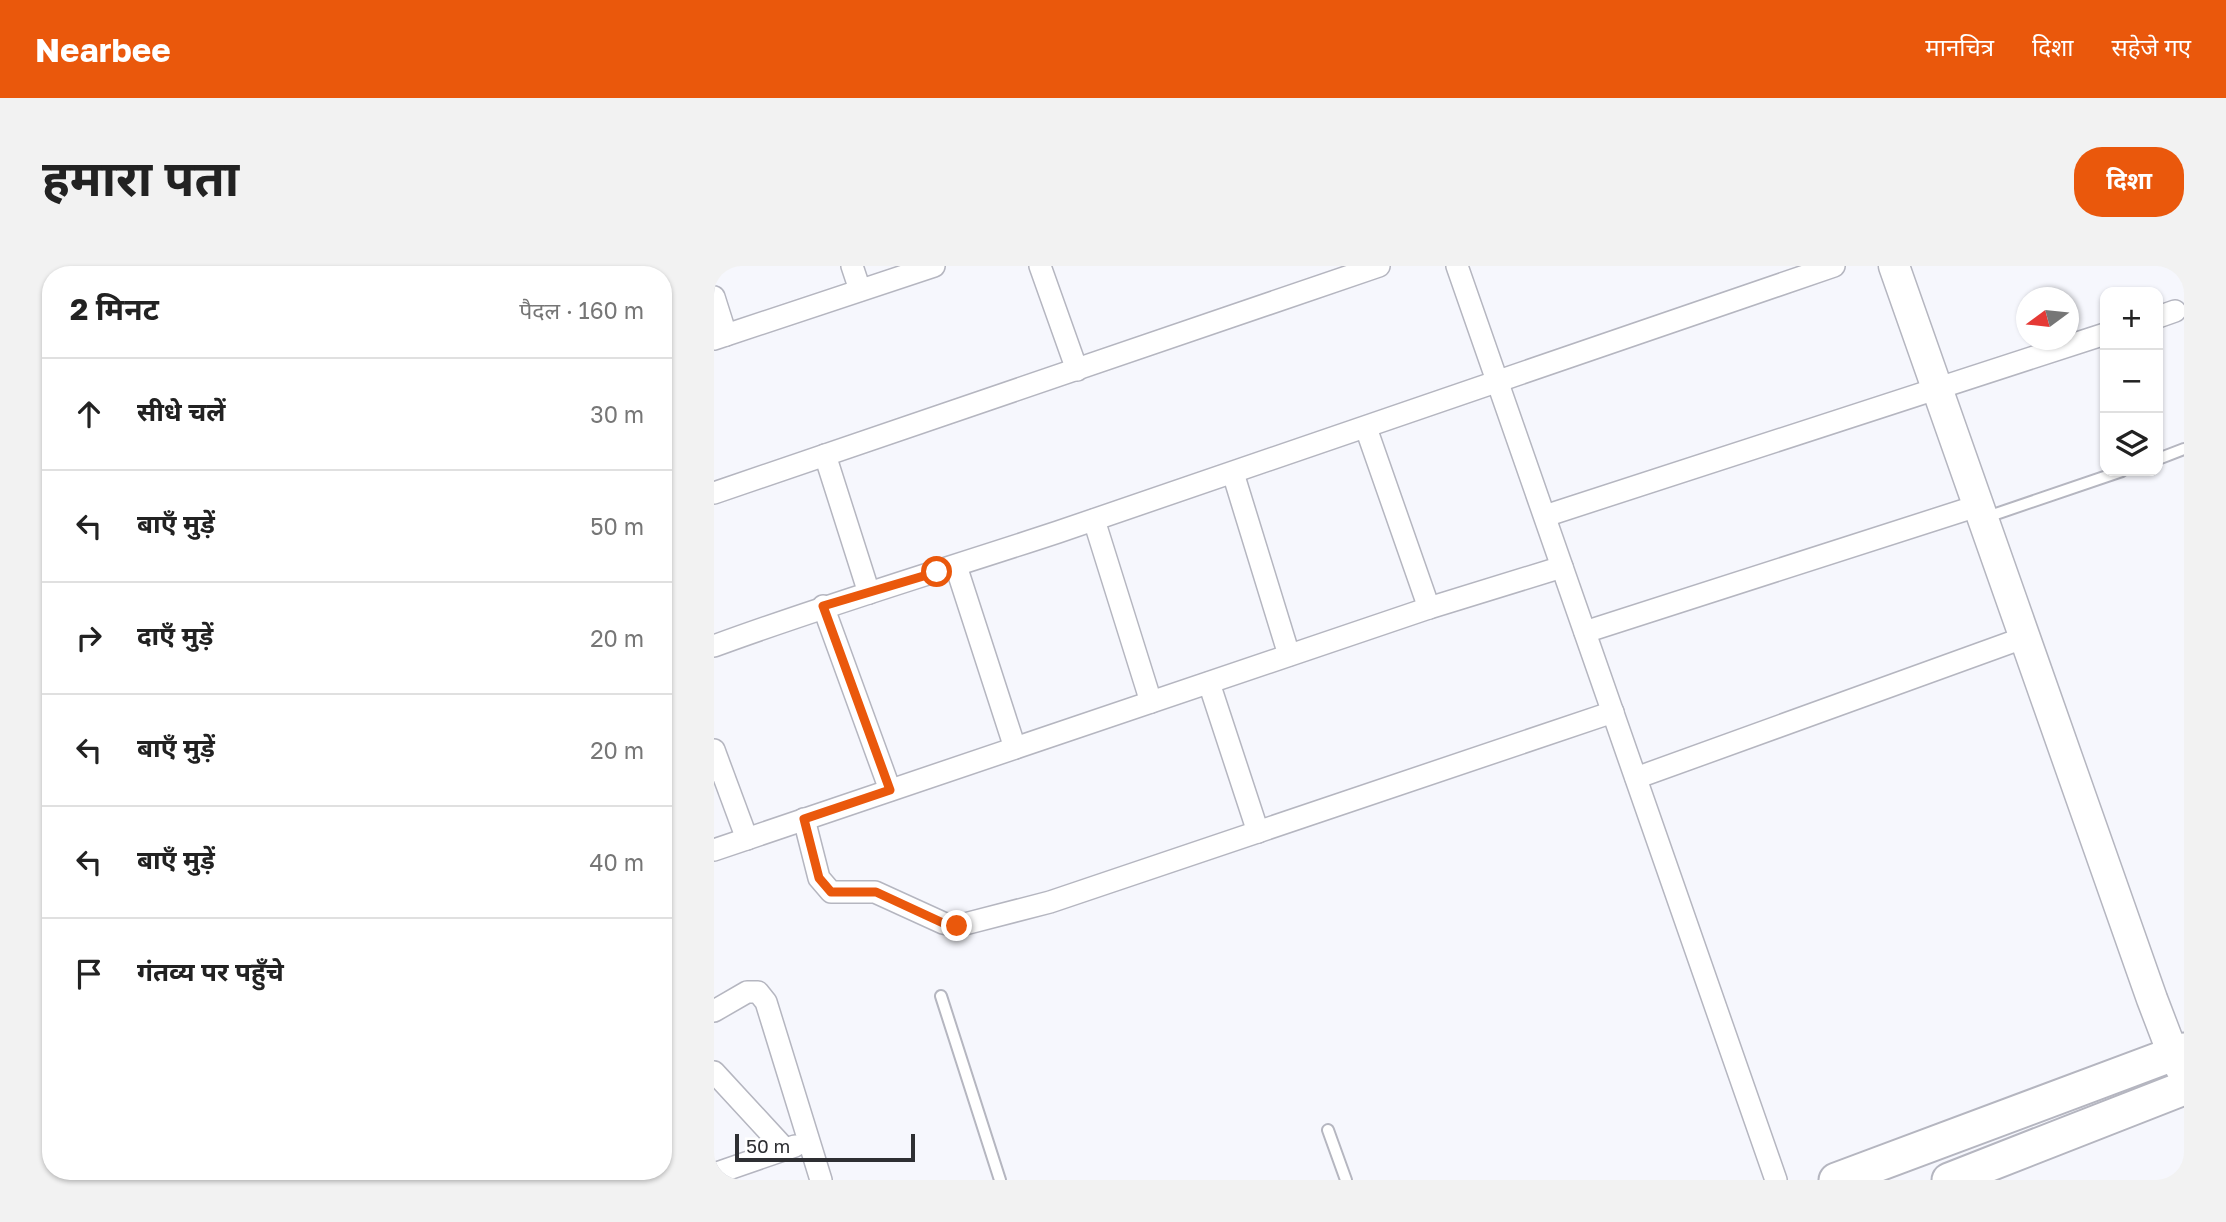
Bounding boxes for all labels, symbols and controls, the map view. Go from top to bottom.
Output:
text: Nearbee [35,30,171,69]
text: मानचित्र [1925,32,1994,61]
text: दिशा [2032,32,2073,61]
text: सहेजे गए [2111,32,2191,61]
button: दिशा [2074,147,2184,217]
text: हमारा पता [42,148,239,207]
north arrow [2016,287,2079,350]
map controls [2100,287,2163,476]
button: + [2100,287,2163,350]
text: 2 मिनट [70,291,159,327]
text: पैदल · 160 m [519,296,644,324]
button: − [2100,350,2163,413]
icon: ahead [70,395,108,433]
text: सीधे चलें [137,396,225,427]
text: 30 m [590,400,644,428]
button: layers [2100,413,2163,476]
icon: left [70,507,108,545]
text: बाएँ मुड़ें [137,508,215,539]
text: 50 m [590,512,644,540]
route start [921,556,952,587]
icon: right [70,619,108,657]
text: दाएँ मुड़ें [137,620,213,651]
text: 20 m [590,624,644,652]
icon: left [70,731,108,769]
text: बाएँ मुड़ें [137,732,215,763]
text: 20 m [590,736,644,764]
icon: left [70,843,108,881]
text: बाएँ मुड़ें [137,844,215,875]
text: 40 m [590,848,644,876]
route end [941,910,972,941]
icon: arrive [70,955,108,993]
text: गंतव्य पर पहुँचे [137,956,284,987]
scale bar [735,1131,915,1163]
text: 50 m [746,1134,790,1157]

